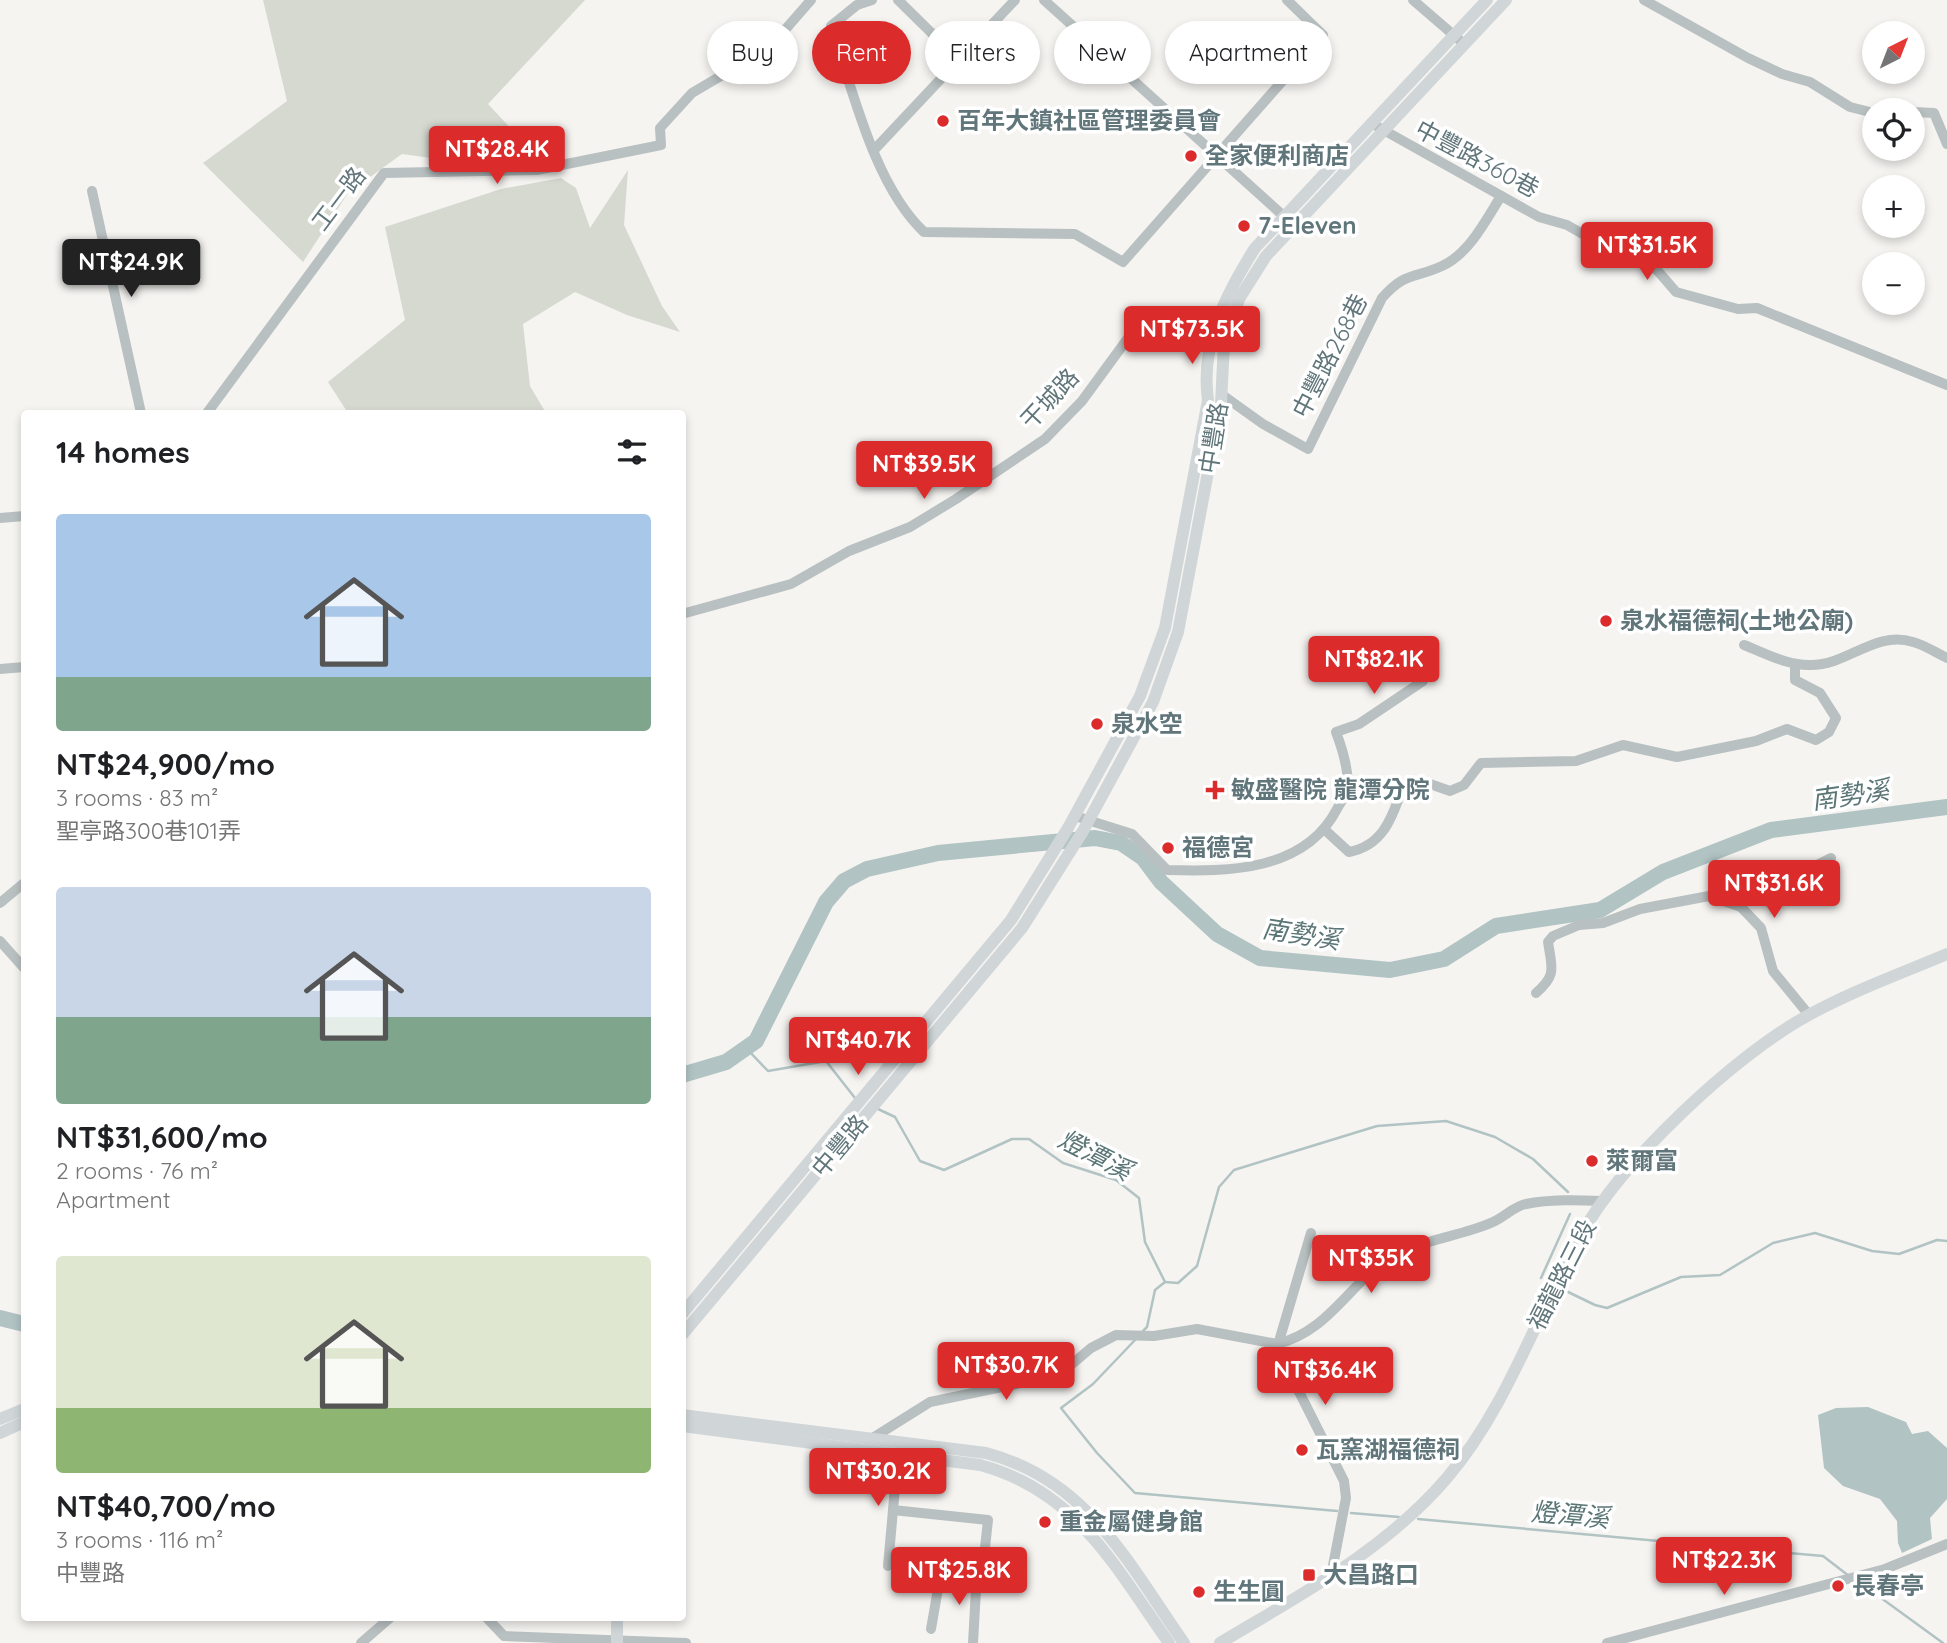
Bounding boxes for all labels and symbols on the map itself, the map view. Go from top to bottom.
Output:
north arrow [1862,21,1925,84]
place label: 百年大鎮社區管理委員會 [957,105,1221,135]
marker: 百年大鎮社區管理委員會 [935,113,951,129]
street label: 中豐路360巷 [1410,113,1544,203]
pin: NT$28.4K [425,127,569,186]
place label: 全家便利商店 [1205,140,1349,170]
marker: 全家便利商店 [1183,148,1199,164]
street label: 工一路 [305,161,372,236]
place label: 7-Eleven [1258,210,1357,240]
marker: 7-Eleven [1236,218,1252,234]
pin: NT$31.5K [1575,222,1719,282]
pin: NT$24.9K [59,240,203,299]
street label: 中豐路268巷 [1285,289,1373,423]
pin: NT$73.5K [1120,306,1264,366]
street label: 干城路 [1014,362,1085,435]
street label: 中豐路 [1193,400,1233,476]
pin: NT$39.5K [852,442,996,501]
place label: 泉水福德祠(土地公廟) [1620,605,1853,635]
marker: 泉水福德祠(土地公廟) [1598,613,1614,629]
pin: NT$82.1K [1302,636,1446,696]
place label: 泉水空 [1111,708,1183,738]
marker: 泉水空 [1089,716,1105,732]
water label: 南勢溪 [1809,772,1895,816]
place label: 敏盛醫院 龍潭分院 [1231,774,1430,804]
marker: 敏盛醫院 龍潭分院 [1205,780,1225,800]
place label: 福德宮 [1182,832,1254,862]
marker: 福德宮 [1160,840,1176,856]
pin: NT$31.6K [1702,860,1846,920]
water label: 南勢溪 [1260,911,1346,957]
pin: NT$40.7K [786,1018,930,1077]
street label: 中豐路 [805,1108,874,1183]
water label: 燈潭溪 [1053,1122,1141,1189]
place label: 萊爾富 [1606,1145,1678,1175]
marker: 萊爾富 [1584,1153,1600,1169]
street label: 福龍路三段 [1521,1214,1602,1335]
pin: NT$35K [1314,1236,1428,1295]
pin: NT$30.7K [934,1342,1078,1402]
pin: NT$36.4K [1253,1348,1397,1407]
place label: 瓦窯湖福德祠 [1316,1434,1460,1464]
marker: 瓦窯湖福德祠 [1294,1442,1310,1458]
pin: NT$30.2K [806,1448,950,1508]
water label: 燈潭溪 [1530,1495,1614,1535]
place label: 重金屬健身館 [1059,1506,1203,1536]
marker: 重金屬健身館 [1037,1514,1053,1530]
pin: NT$22.3K [1652,1538,1796,1597]
pin: NT$25.8K [887,1548,1031,1607]
place label: 大昌路口 [1323,1559,1419,1589]
marker: 大昌路口 [1301,1567,1317,1583]
place label: 長春亭 [1852,1570,1924,1600]
place label: 生生圓 [1213,1576,1285,1606]
marker: 長春亭 [1830,1578,1846,1594]
marker: 生生圓 [1191,1584,1207,1600]

